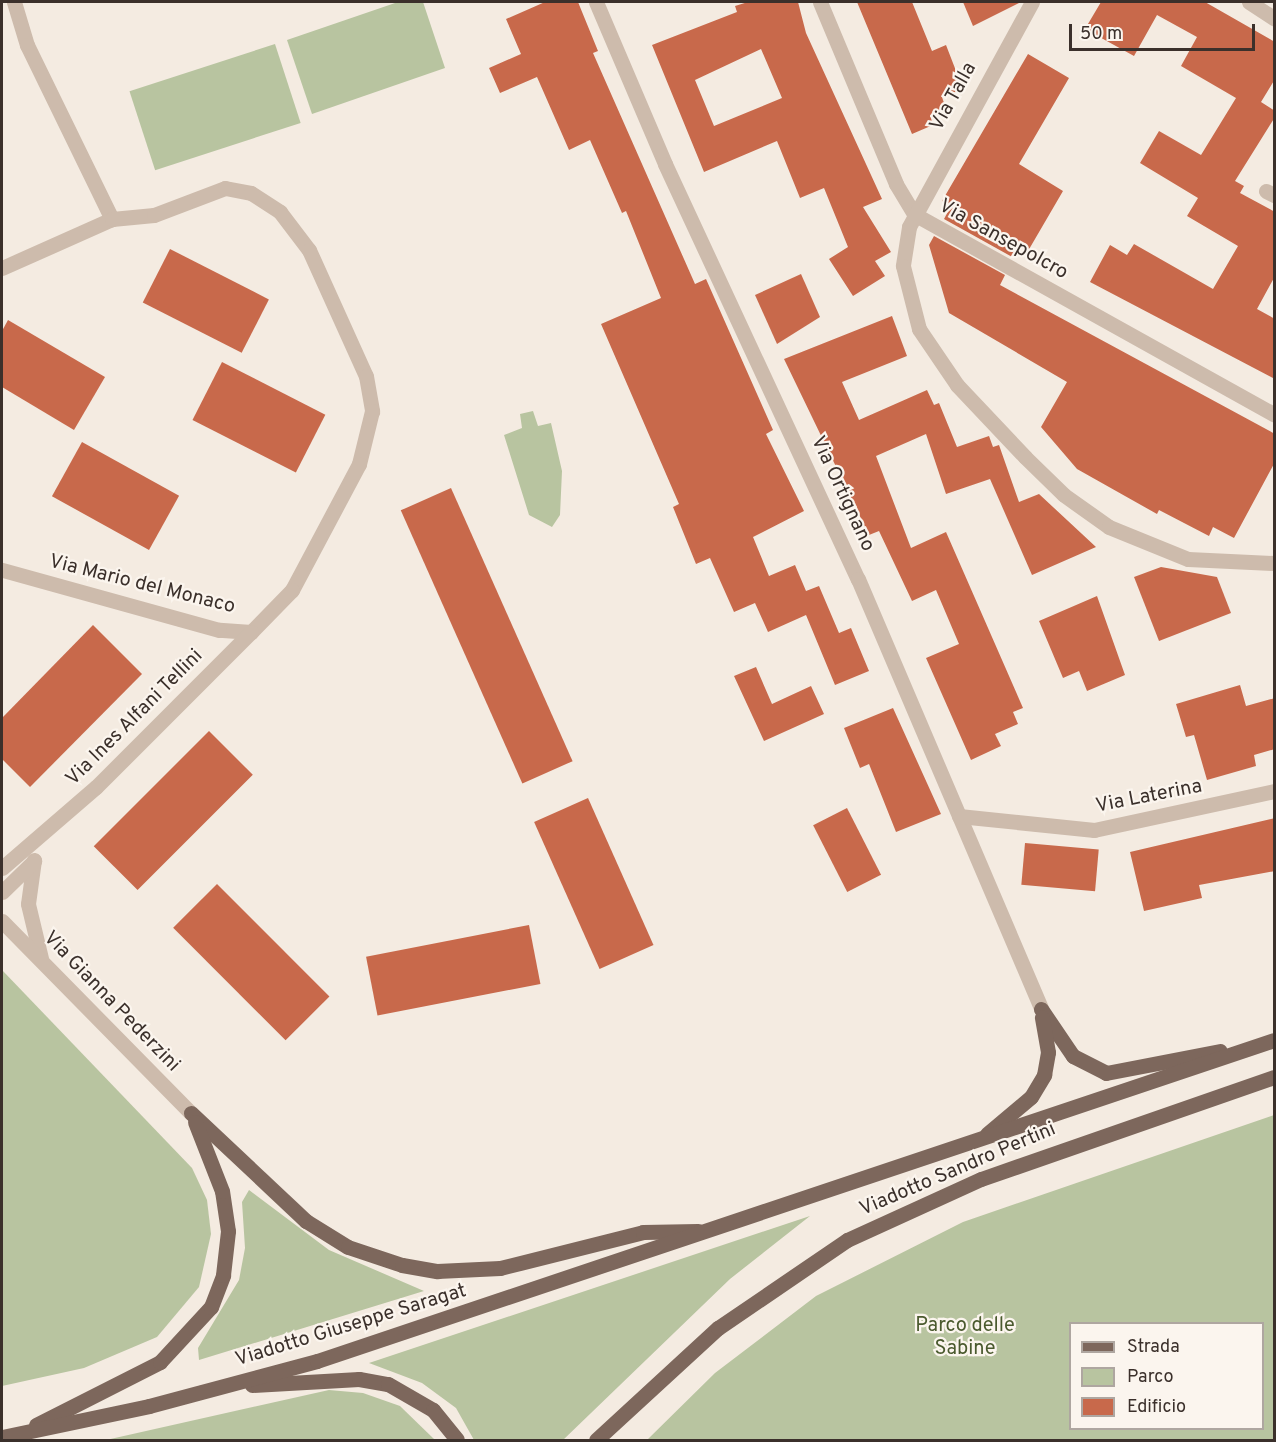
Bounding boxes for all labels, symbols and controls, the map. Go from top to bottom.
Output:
scale bar [1072,12,1258,50]
text: 50 m [1080,23,1122,46]
street label: Via Talla [925,58,983,136]
street label: Via Sansepolcro [934,195,1072,285]
street label: Via Ortignano [805,432,879,556]
street label: Via Mario del Monaco [47,550,237,620]
street label: Via Ines Alfani Tellini [61,644,209,792]
street label: Via Laterina [1094,775,1204,819]
street label: Via Gianna Pederzini [38,927,184,1077]
street label: Viadotto Sandro Pertini [856,1118,1060,1222]
street label: Viadotto Giuseppe Saragat [233,1279,469,1373]
park label: Parco delle Sabine [915,1314,1015,1361]
legend [1069,1322,1264,1430]
text: Strada [1127,1336,1180,1359]
text: Parco [1127,1366,1173,1389]
text: Edificio [1127,1396,1186,1419]

